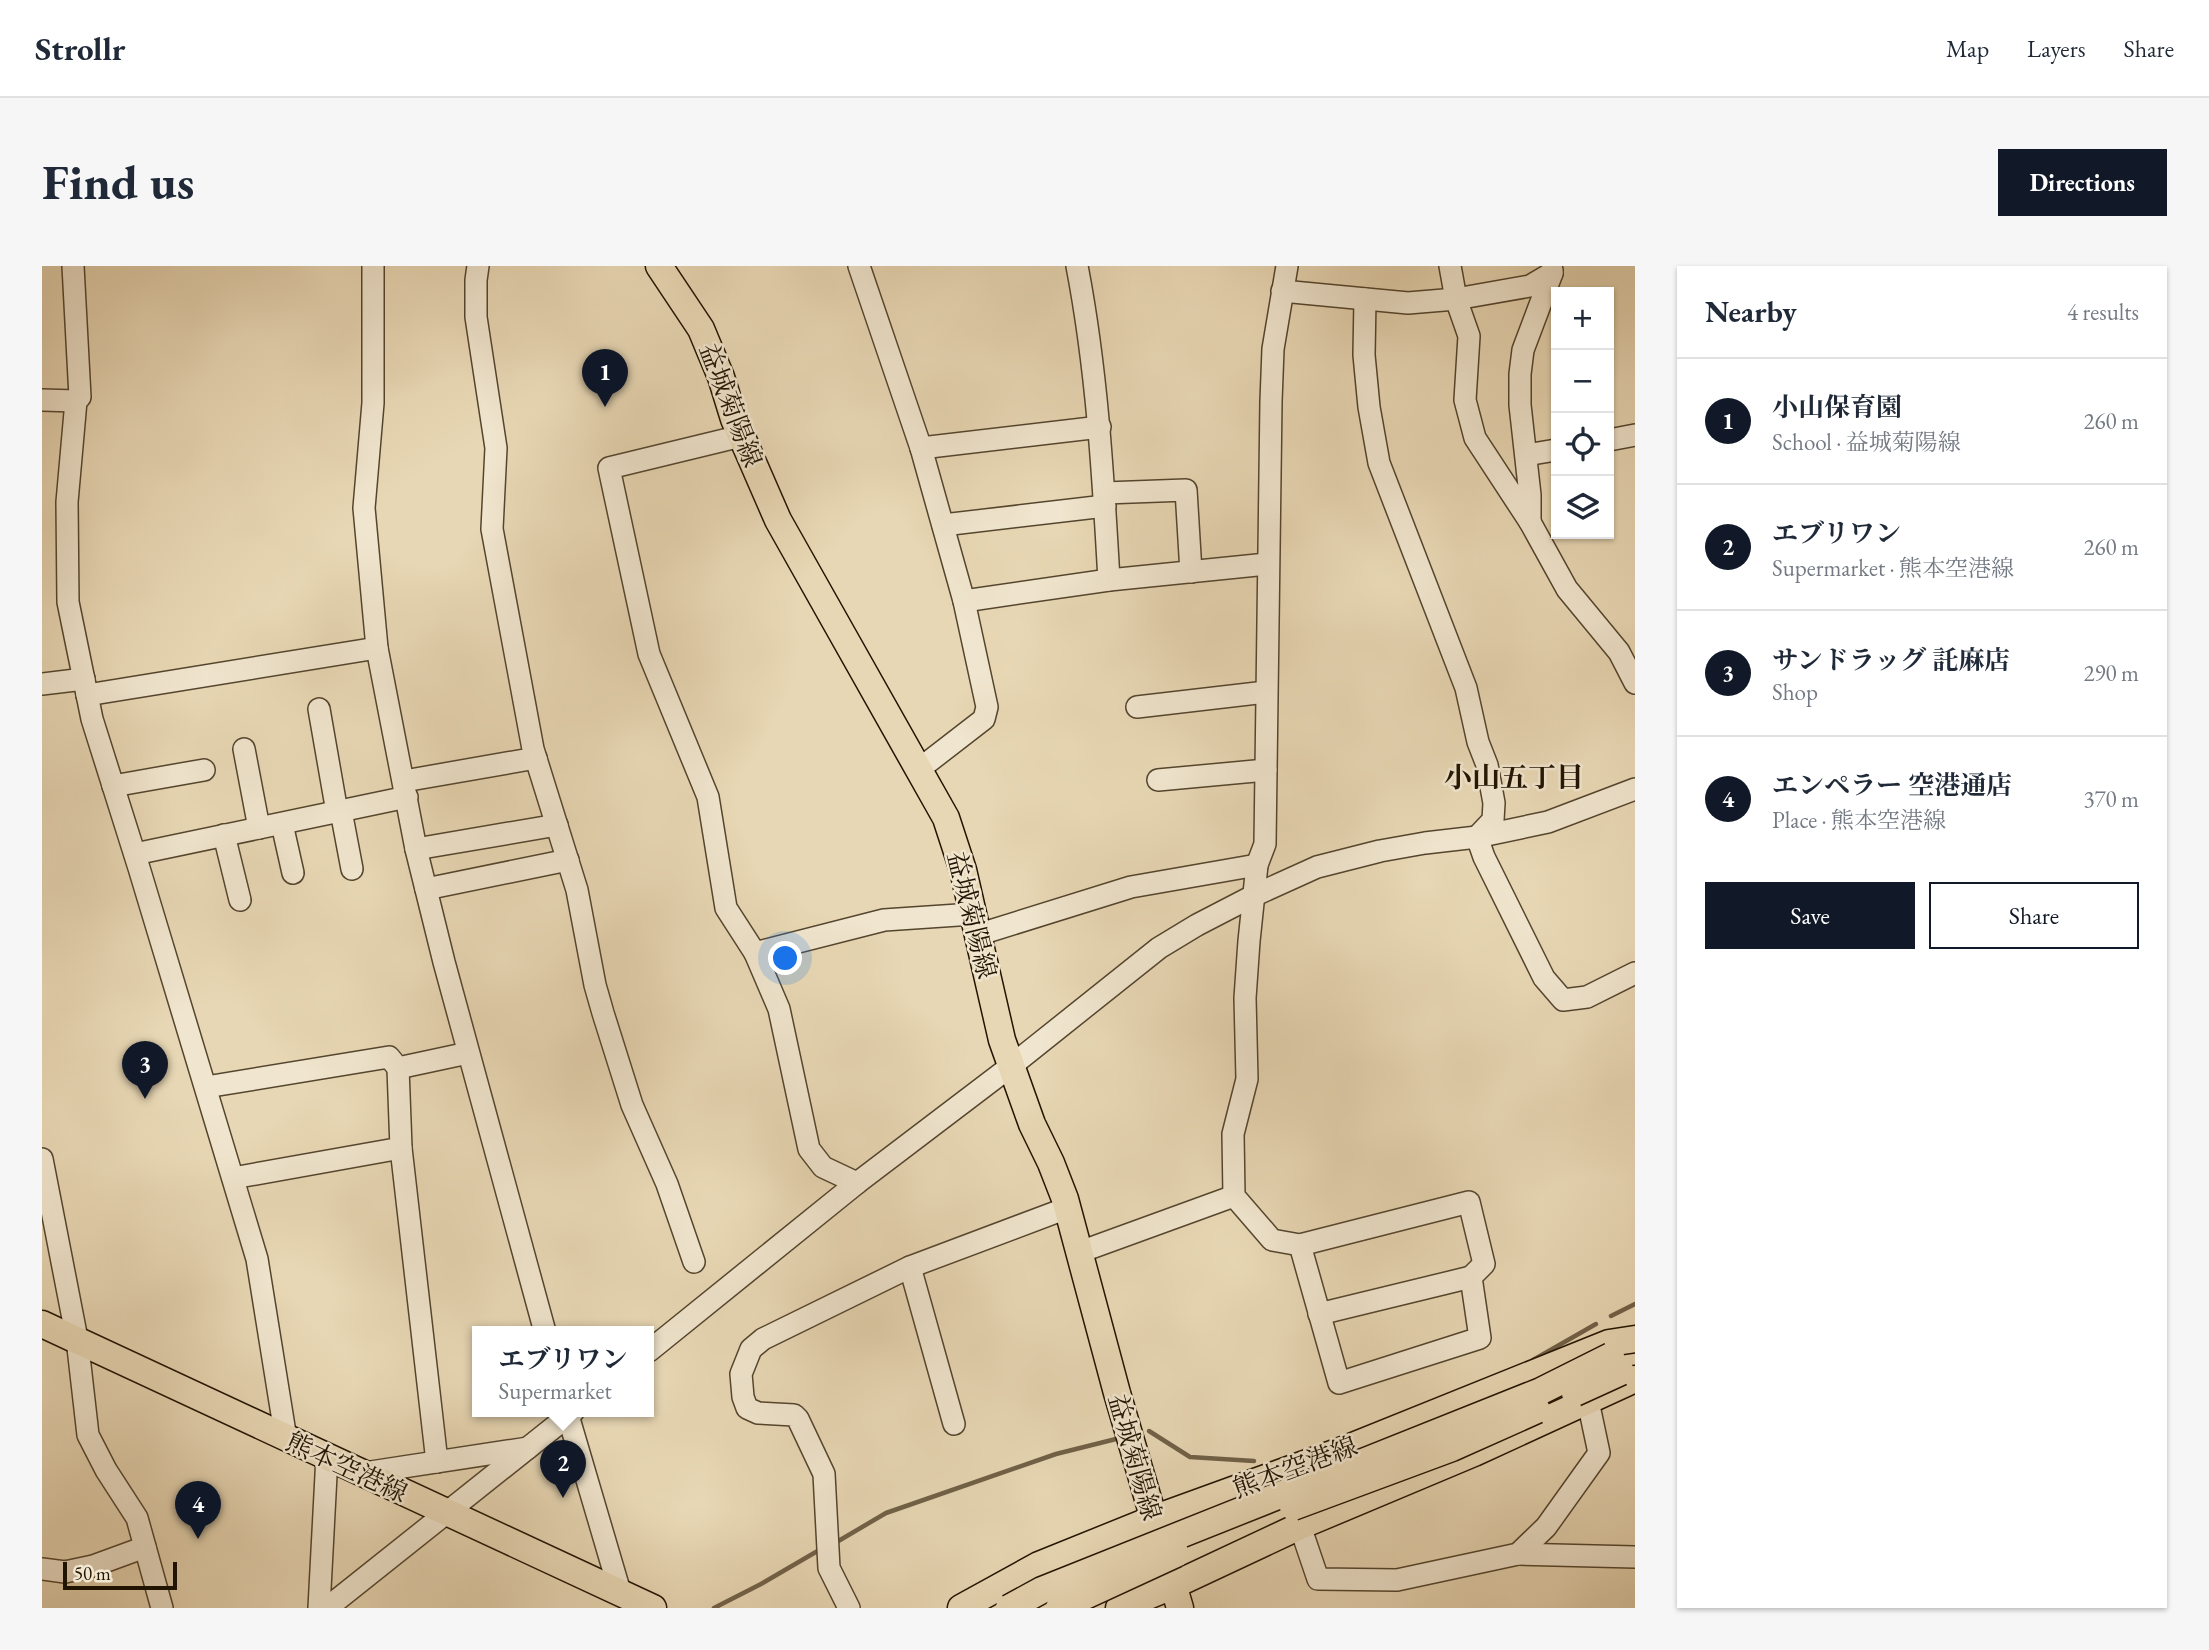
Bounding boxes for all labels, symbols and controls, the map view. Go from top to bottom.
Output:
text: Strollr [35,27,126,70]
text: Map [1946,33,1989,64]
text: Layers [2027,33,2086,64]
text: Share [2124,33,2174,64]
button: Directions [1998,149,2167,216]
text: Find us [42,150,194,214]
map controls [1551,287,1614,539]
button: + [1551,287,1614,350]
text: Nearby [1705,292,1797,331]
text: 4 results [2067,297,2139,327]
street label: 益城菊陽線 [692,338,770,472]
pin: 1 [582,349,628,407]
button: − [1551,350,1614,413]
text: 小山保育園 [1772,390,1902,424]
text: 1 [1722,406,1734,436]
text: 260 m [2083,406,2139,436]
button: locate [1551,413,1614,476]
text: School · 益城菊陽線 [1772,427,1961,457]
button: layers [1551,476,1614,539]
text: エブリワン [1772,516,1901,550]
text: 2 [1722,532,1734,562]
text: 260 m [2083,532,2139,562]
text: Supermarket · 熊本空港線 [1772,553,2014,583]
text: サンドラッグ 託麻店 [1772,643,2010,677]
text: 3 [1722,658,1734,688]
text: 290 m [2083,658,2139,688]
text: Shop [1772,677,1818,707]
district label: 小山五丁目 [1444,759,1584,795]
text: エンペラー 空港通店 [1772,768,2012,802]
text: 4 [1722,784,1734,814]
text: 370 m [2083,784,2139,814]
text: Place · 熊本空港線 [1772,805,1946,835]
street label: 益城菊陽線 [940,848,1004,982]
button: Save [1705,882,1915,949]
button: Share [1929,882,2139,949]
your location [768,941,802,975]
pin: 3 [122,1041,168,1099]
popup [472,1326,654,1417]
text: エブリワン [499,1342,627,1376]
text: Supermarket [499,1376,612,1406]
street label: 益城菊陽線 [1101,1390,1169,1524]
street label: 熊本空港線 [281,1424,413,1510]
street label: 熊本空港線 [1228,1429,1362,1505]
pin: 2 [540,1440,586,1498]
pin: 4 [175,1481,221,1539]
scale bar [63,1559,177,1591]
text: 50 m [74,1561,111,1586]

